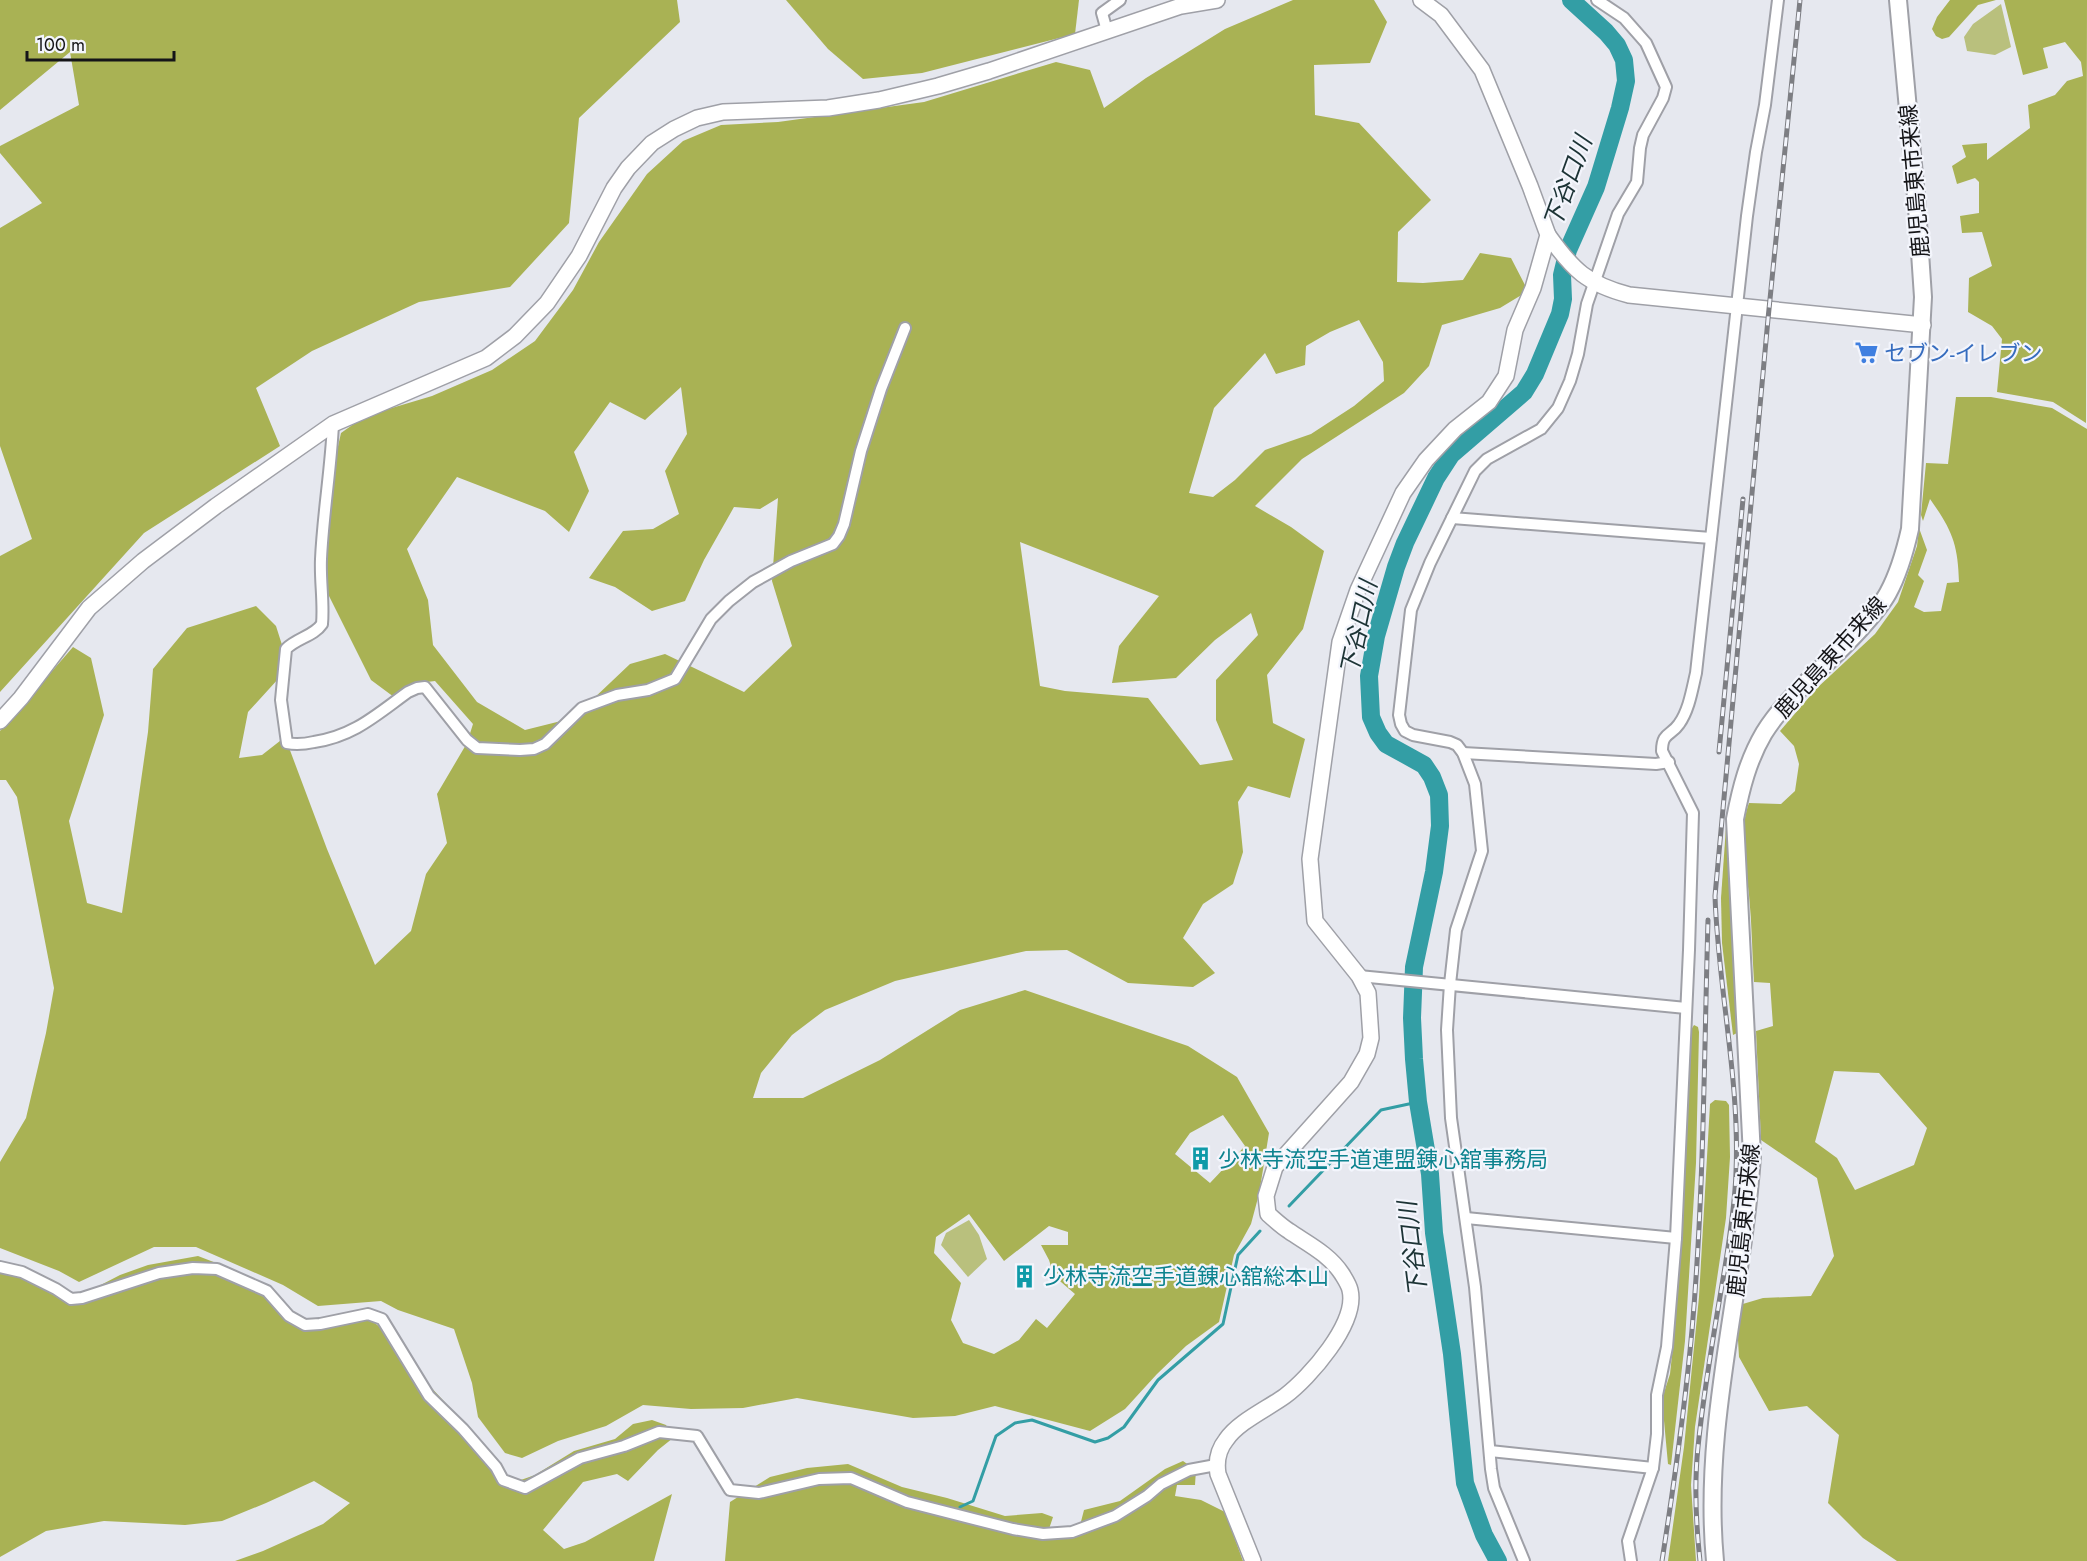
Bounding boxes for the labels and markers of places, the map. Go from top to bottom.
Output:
place label: セブン-イレブン [1884,337,2043,369]
supermarket icon: セブン-イレブン [1853,340,1879,366]
place label: 少林寺流空手道連盟錬心舘事務局 [1218,1143,1548,1175]
building icon: 少林寺流空手道連盟錬心舘事務局 [1187,1146,1213,1172]
place label: 少林寺流空手道錬心舘総本山 [1043,1260,1329,1292]
building icon: 少林寺流空手道錬心舘総本山 [1012,1263,1038,1289]

